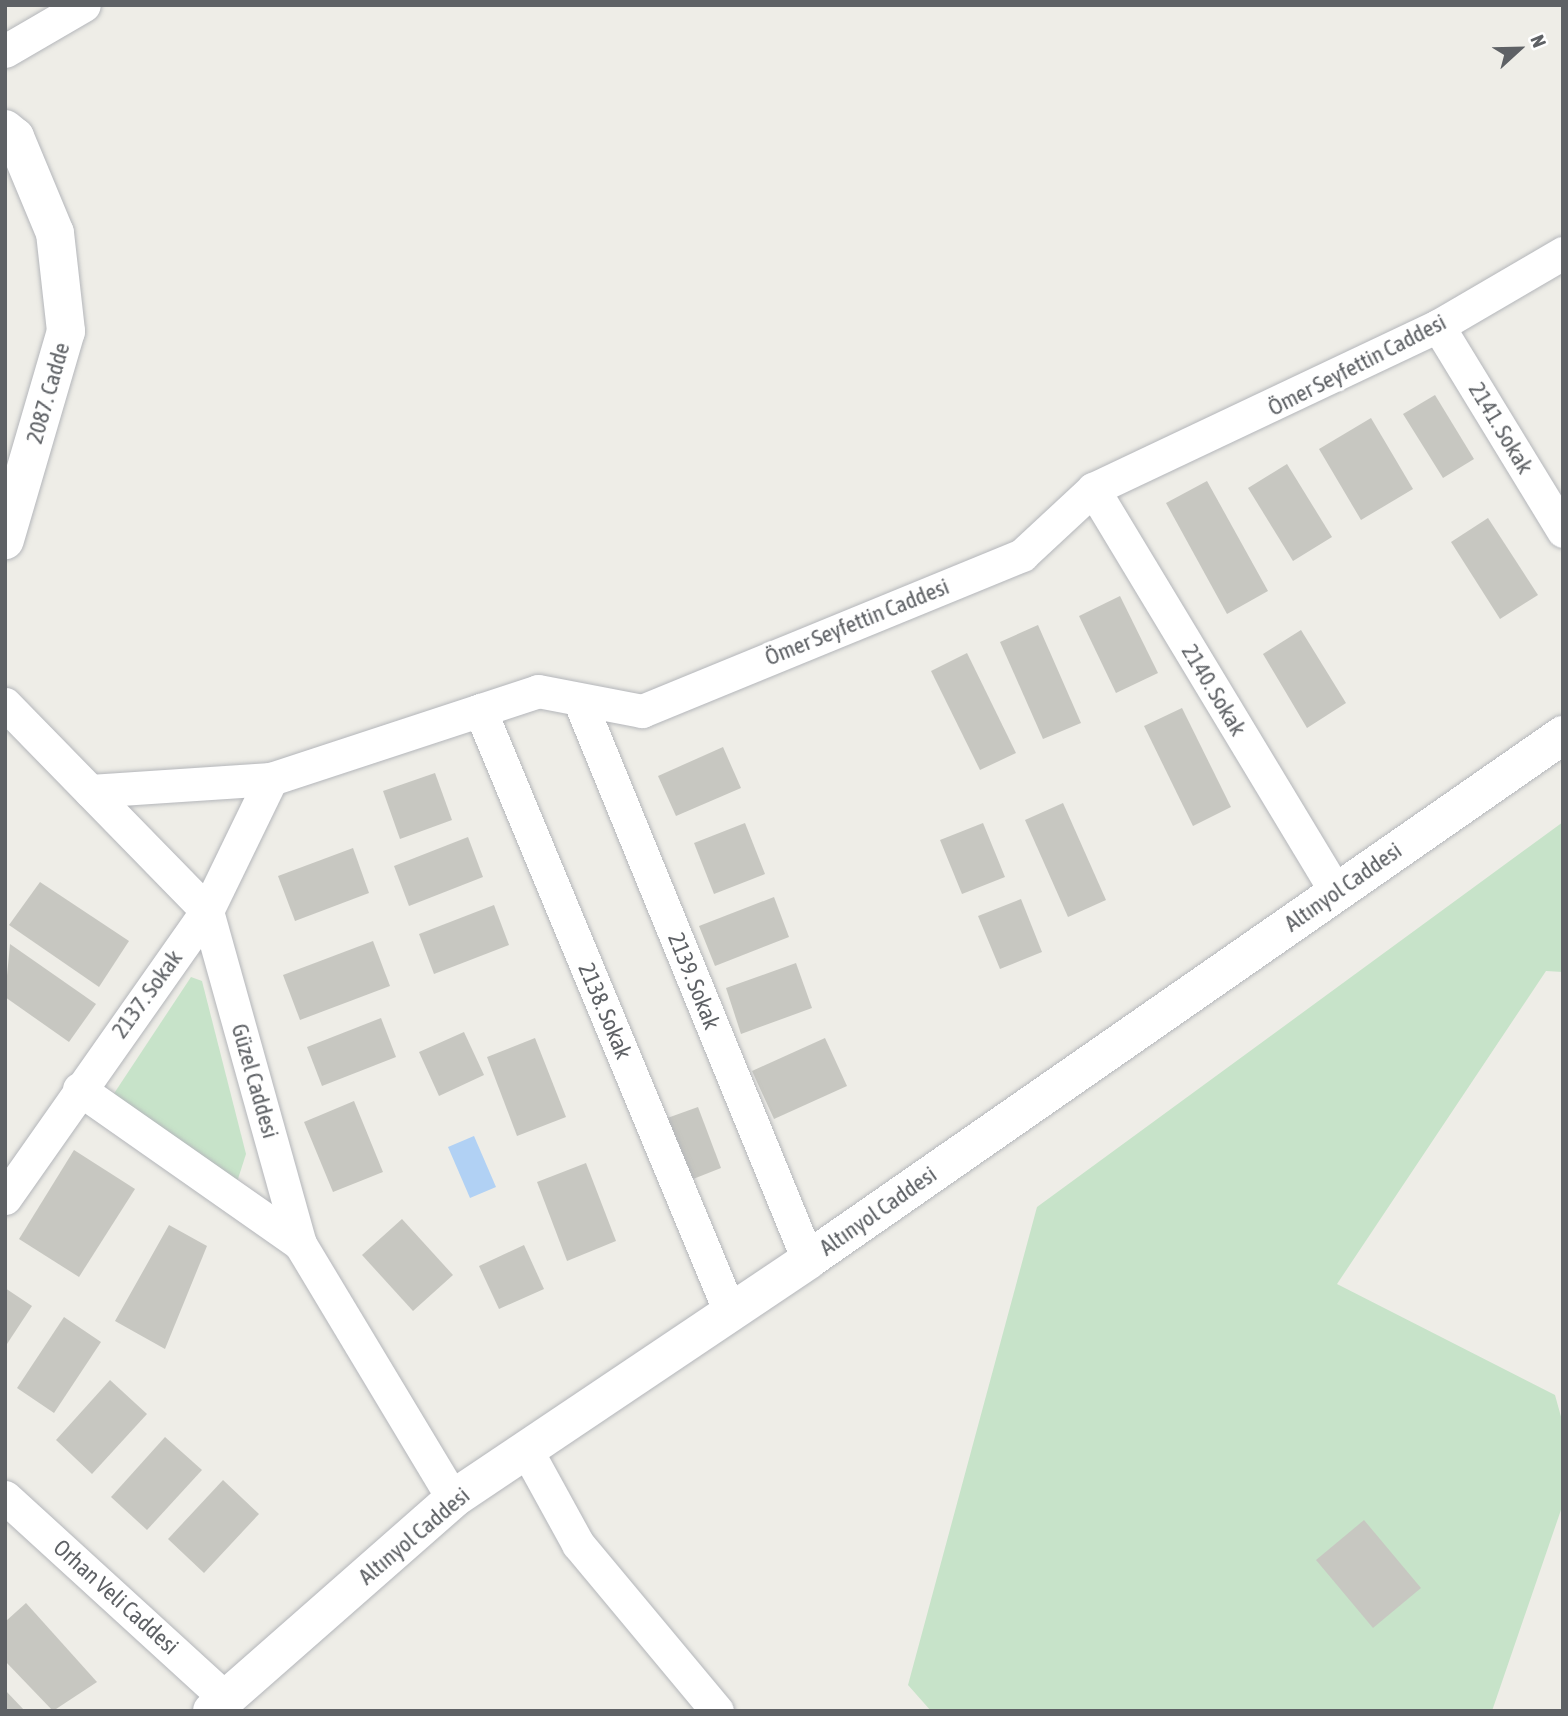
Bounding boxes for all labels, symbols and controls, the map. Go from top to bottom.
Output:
north arrow [1484,14,1554,84]
text: N [1526,32,1551,50]
street label: Ömer Seyfettin Caddesi [1263,308,1451,422]
street label: 2087. Cadde [20,339,76,447]
street label: 2141. Sokak [1463,377,1539,479]
street label: Ömer Seyfettin Caddesi [761,572,953,672]
street label: 2140. Sokak [1176,639,1252,741]
street label: Altınyol Caddesi [1279,837,1407,937]
street label: 2139. Sokak [662,929,726,1033]
street label: 2137. Sokak [106,945,188,1043]
street label: 2138. Sokak [572,959,638,1063]
street label: Güzel Caddesi [226,1021,284,1141]
street label: Altınyol Caddesi [814,1161,942,1261]
street label: Altınyol Caddesi [353,1482,475,1590]
street label: Orhan Veli Caddesi [48,1534,184,1660]

